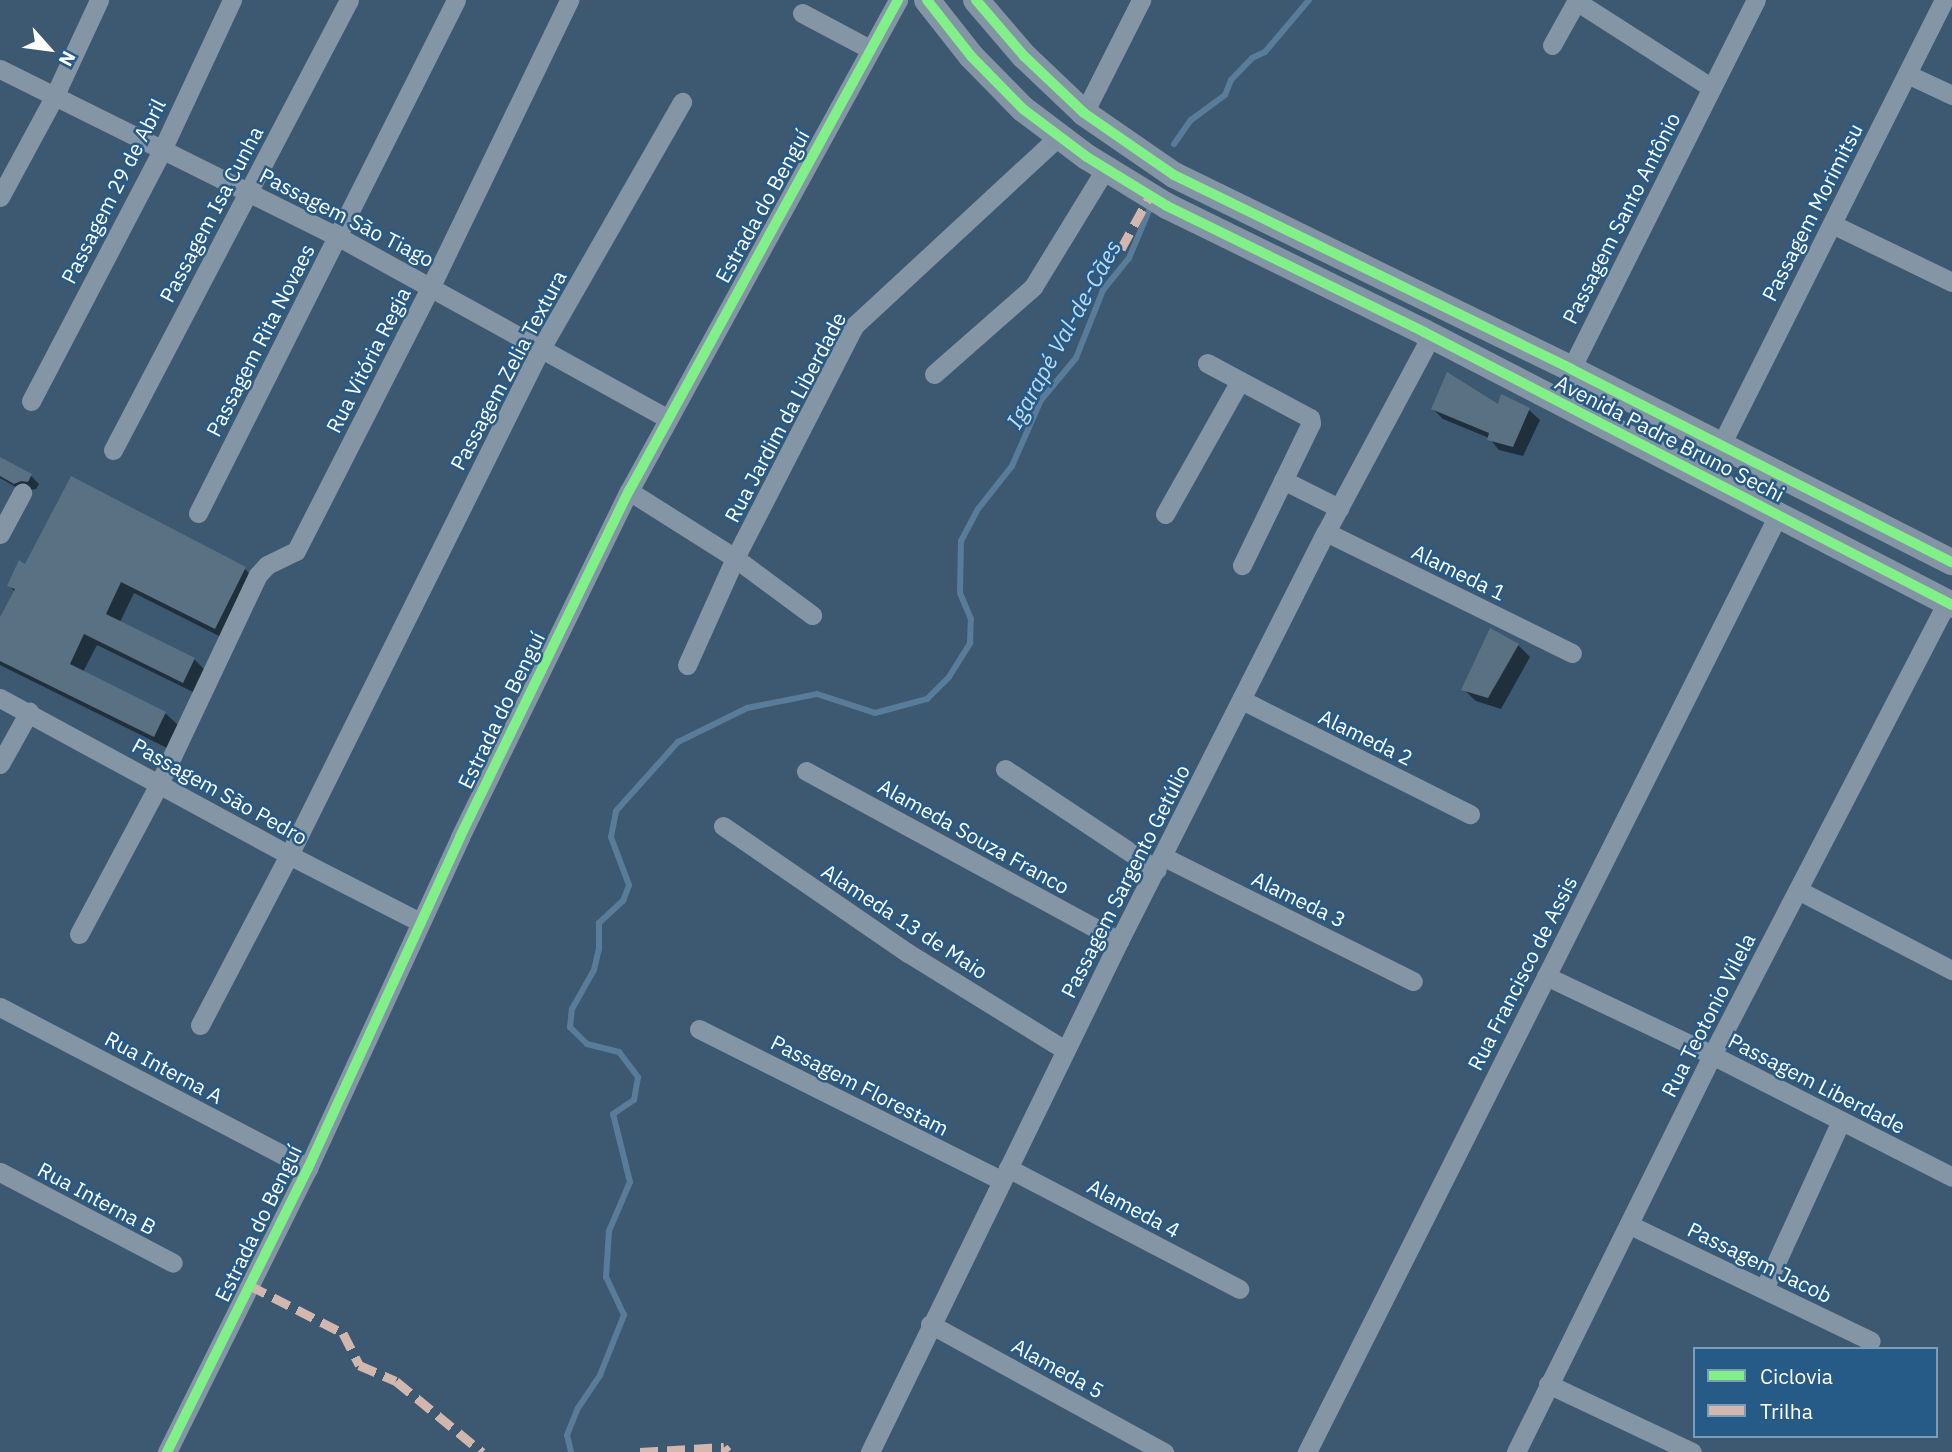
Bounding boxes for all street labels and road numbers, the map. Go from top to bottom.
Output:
street label: Passagem 29 de Abril [55,94,171,288]
street label: Passagem Santo Antônio [1557,108,1685,328]
street label: Passagem Morimitsu [1756,119,1868,305]
street label: Passagem Isa Cunha [154,122,268,306]
street label: Estrada do Benguí [709,125,815,287]
street label: Passagem São Tiago [256,162,438,272]
street label: Passagem Rita Novaes [200,239,320,441]
street label: Passagem Zelia Textura [445,266,571,474]
street label: Rua Vitória Regia [320,283,416,437]
street label: Rua Jardim da Liberdade [719,308,851,526]
street label: Avenida Padre Bruno Sechi [1551,369,1789,507]
street label: Alameda 1 [1408,538,1510,606]
street label: Estrada do Benguí [452,628,550,792]
street label: Alameda 2 [1315,703,1417,771]
street label: Passagem São Pedro [128,732,312,850]
street label: Passagem Sargento Getúlio [1055,760,1195,1002]
street label: Alameda Souza Franco [874,773,1074,899]
street label: Alameda 13 de Maio [817,858,993,984]
street label: Alameda 3 [1248,865,1350,933]
street label: Rua Francisco de Assis [1462,872,1582,1074]
street label: Rua Teotonio Vilela [1656,929,1760,1101]
street label: Rua Interna A [101,1025,227,1109]
street label: Passagem Liberdade [1724,1027,1910,1139]
street label: Passagem Florestam [767,1029,953,1141]
street label: Estrada do Benguí [209,1141,307,1305]
street label: Rua Interna B [34,1156,160,1240]
street label: Alameda 4 [1083,1173,1185,1243]
street label: Passagem Jacob [1684,1216,1836,1308]
street label: Alameda 5 [1008,1332,1108,1404]

